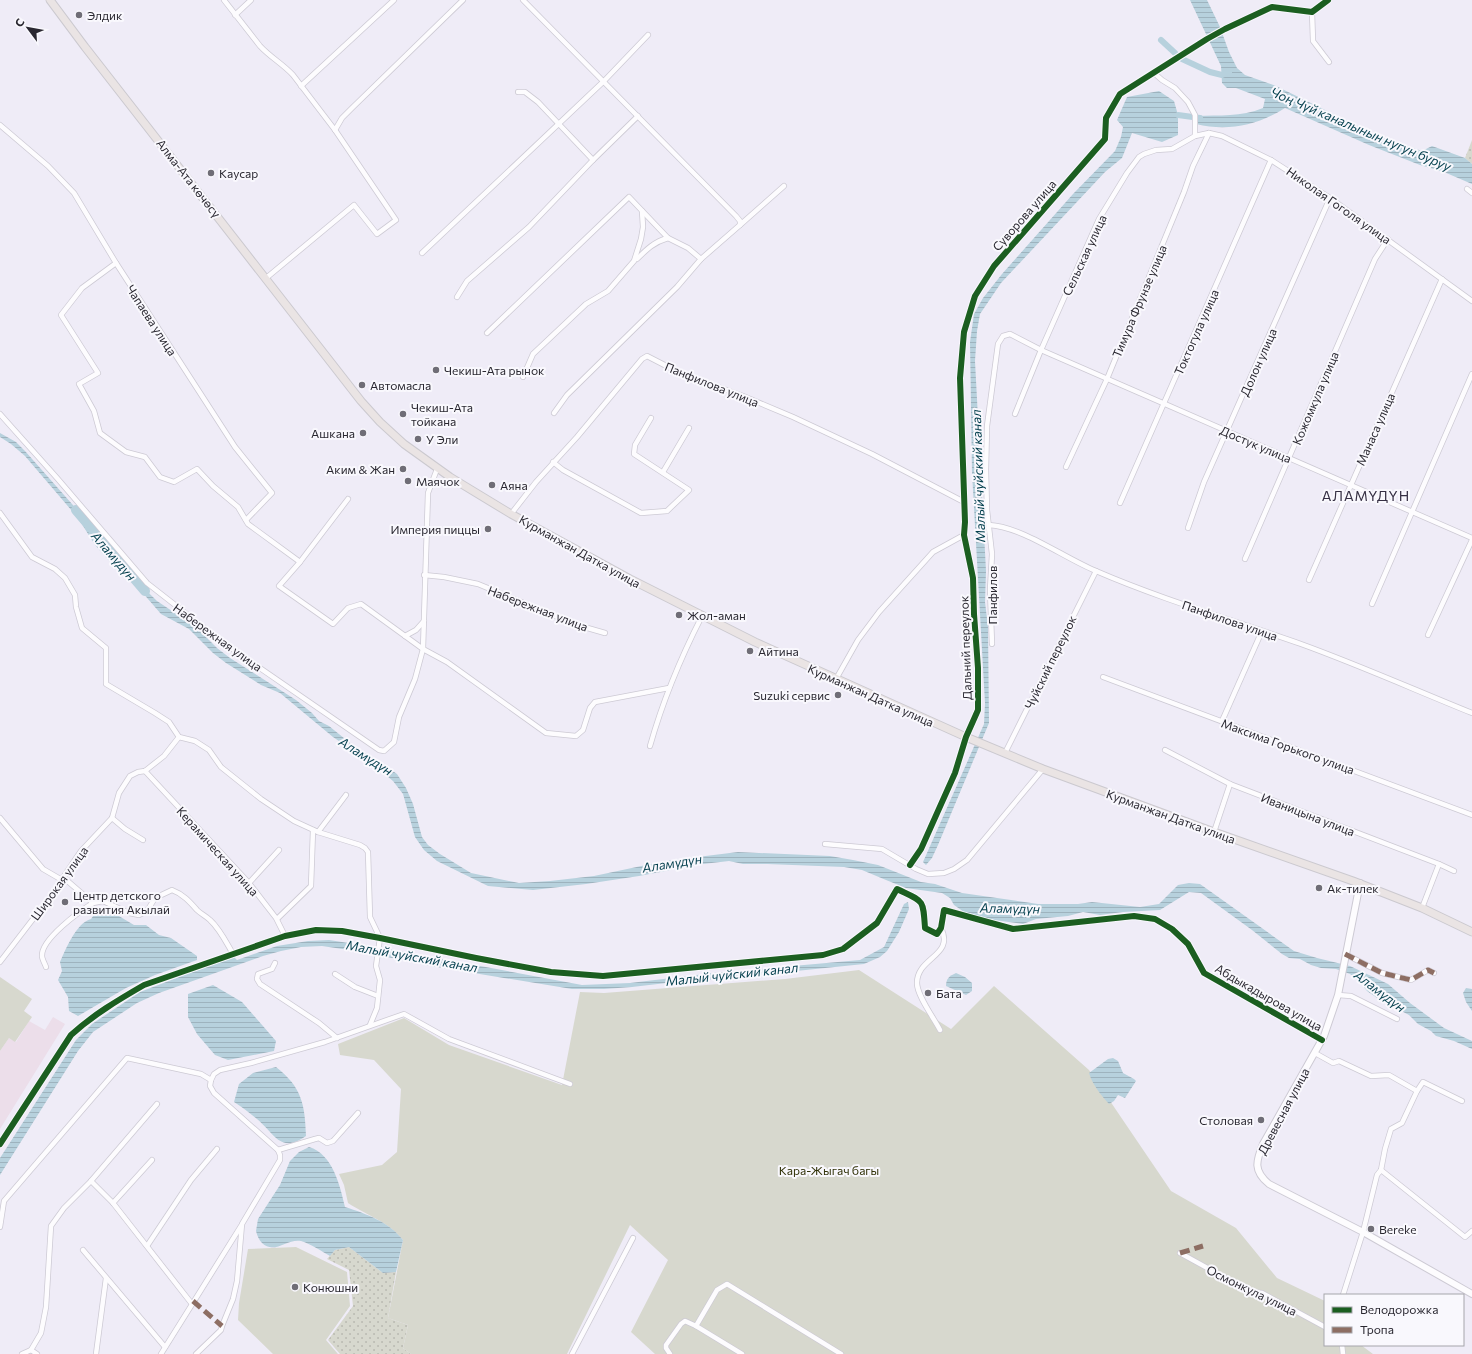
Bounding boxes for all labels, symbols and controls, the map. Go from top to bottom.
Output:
north arrow [8,8,48,48]
place label: Элдик [87,8,123,22]
marker: Элдик [74,10,84,20]
text: С [12,15,27,29]
water label: Чоң Чүй каналынын нугун буруу [1268,84,1455,175]
street label: Алма-Ата көчөсү [154,136,224,220]
street label: Николая Гоголя улица [1284,164,1394,246]
place label: Каусар [219,166,258,180]
marker: Каусар [206,168,216,178]
street label: Суворова улица [989,177,1059,253]
street label: Сельская улица [1059,212,1109,298]
street label: Тимура Фрунзе улица [1109,242,1169,360]
street label: Чапаева улица [124,282,180,358]
street label: Токтогула улица [1171,287,1221,377]
street label: Долон улица [1237,326,1279,398]
street label: Кожомкула улица [1289,349,1341,447]
street label: Панфилова улица [663,359,761,409]
place label: Чекиш-Ата рынок [444,363,545,377]
marker: Чекиш-Ата рынок [431,365,441,375]
place label: Автомасла [370,378,431,392]
marker: Автомасла [357,380,367,390]
street label: Манаса улица [1353,391,1397,467]
place label: Чекиш-Ата тойкана [411,400,473,428]
marker: Чекиш-Ата тойкана [398,409,408,419]
water label: Малый чуйский канал [968,409,988,543]
street label: Достук улица [1218,423,1294,465]
place label: Ашкана [311,426,355,440]
marker: Ашкана [358,428,368,438]
place label: У Эли [426,432,458,446]
marker: У Эли [413,434,423,444]
place label: Аким & Жан [326,462,395,476]
marker: Аким & Жан [398,464,408,474]
place label: Маячок [416,474,460,488]
marker: Маячок [403,476,413,486]
place label: Аяна [500,478,528,492]
marker: Аяна [487,480,497,490]
district label: АЛАМҮДҮН [1322,487,1410,504]
street label: Курманжан Датка улица [517,512,643,590]
place label: Империя пиццы [390,522,480,536]
marker: Империя пиццы [483,524,493,534]
water label: Аламүдүн [88,527,140,584]
street label: Панфилов [985,566,999,624]
street label: Набережная улица [486,582,590,634]
street label: Дальний переулок [956,595,974,700]
street label: Панфилова улица [1180,597,1280,643]
street label: Набережная улица [171,600,265,674]
place label: Жол-аман [687,608,746,622]
marker: Жол-аман [674,610,684,620]
street label: Чуйский переулок [1021,612,1079,711]
place label: Айтина [758,644,799,658]
marker: Айтина [745,646,755,656]
street label: Курманжан Датка улица [806,661,936,729]
place label: Suzuki сервис [753,688,830,702]
marker: Suzuki сервис [833,690,843,700]
street label: Максима Горького улица [1220,715,1356,777]
water label: Аламүдүн [335,733,396,779]
street label: Курманжан Датка улица [1105,786,1237,846]
street label: Иваницына улица [1259,790,1357,838]
street label: Керамическая улица [174,803,262,899]
street label: Широкая улица [28,843,90,923]
water label: Аламүдүн [640,850,704,876]
place label: Ак-тилек [1327,881,1379,895]
marker: Ак-тилек [1314,883,1324,893]
place label: Центр детского развития Акылай [73,888,170,916]
marker: Центр детского развития Акылай [60,897,70,907]
water label: Аламүдүн [979,899,1041,917]
water label: Малый чуйский канал [345,937,479,976]
water label: Малый чуйский канал [665,959,800,989]
street label: Абдыкадырова улица [1213,961,1325,1033]
water label: Аламүдүн [1350,966,1409,1016]
place label: Бата [936,986,962,1000]
marker: Бата [923,988,933,998]
street label: Древесная улица [1254,1065,1312,1157]
place label: Столовая [1199,1113,1253,1127]
marker: Столовая [1256,1115,1266,1125]
park label: Кара-Жыгач багы [779,1163,879,1177]
place label: Bereke [1379,1222,1417,1236]
marker: Bereke [1366,1224,1376,1234]
street label: Осмонкула улица [1205,1262,1299,1318]
place label: Конюшни [303,1280,358,1294]
marker: Конюшни [290,1282,300,1292]
legend [1324,1294,1464,1346]
text: Велодорожка [1360,1302,1438,1316]
text: Тропа [1360,1322,1394,1336]

